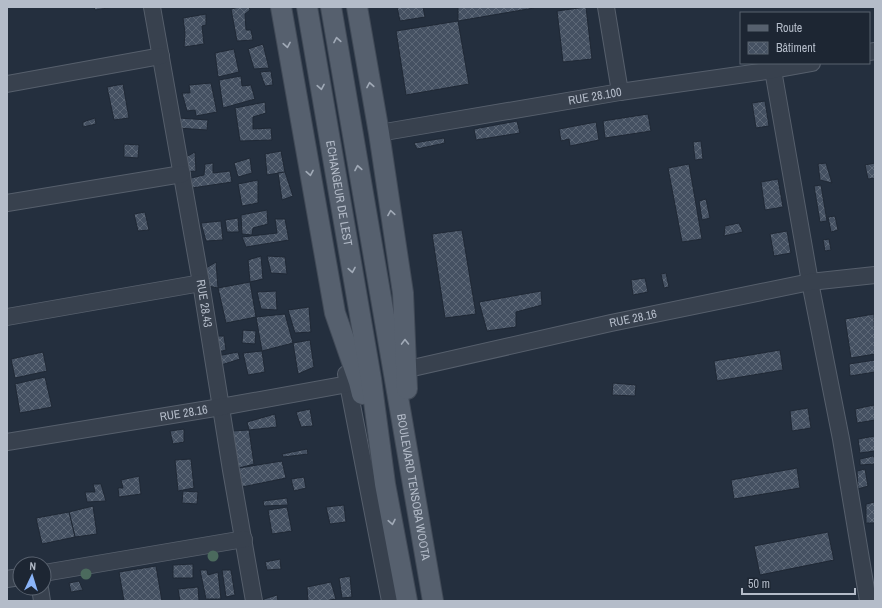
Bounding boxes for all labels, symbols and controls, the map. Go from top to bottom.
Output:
legend [740,12,870,64]
text: Route [776,20,802,36]
one-way arrow [333,37,342,43]
text: Bâtiment [776,40,816,56]
one-way arrow [283,42,291,49]
one-way arrow [367,82,375,88]
one-way arrow [316,84,324,90]
street label: RUE 28.100 [567,84,623,109]
street label: ECHANGEUR DE L´EST [322,139,356,247]
one-way arrow [355,165,363,171]
one-way arrow [305,170,314,177]
one-way arrow [387,210,396,216]
one-way arrow [347,267,356,273]
street label: RUE 28.43 [193,278,216,329]
street label: RUE 28.16 [608,306,658,331]
one-way arrow [401,339,410,345]
street label: RUE 28.16 [159,401,209,425]
street label: BOULEVARD TENSOBA WOOTA [393,412,434,562]
one-way arrow [388,519,396,525]
north arrow [12,556,52,596]
text: N [29,559,36,573]
scale bar [742,570,855,596]
text: 50 m [748,576,770,592]

